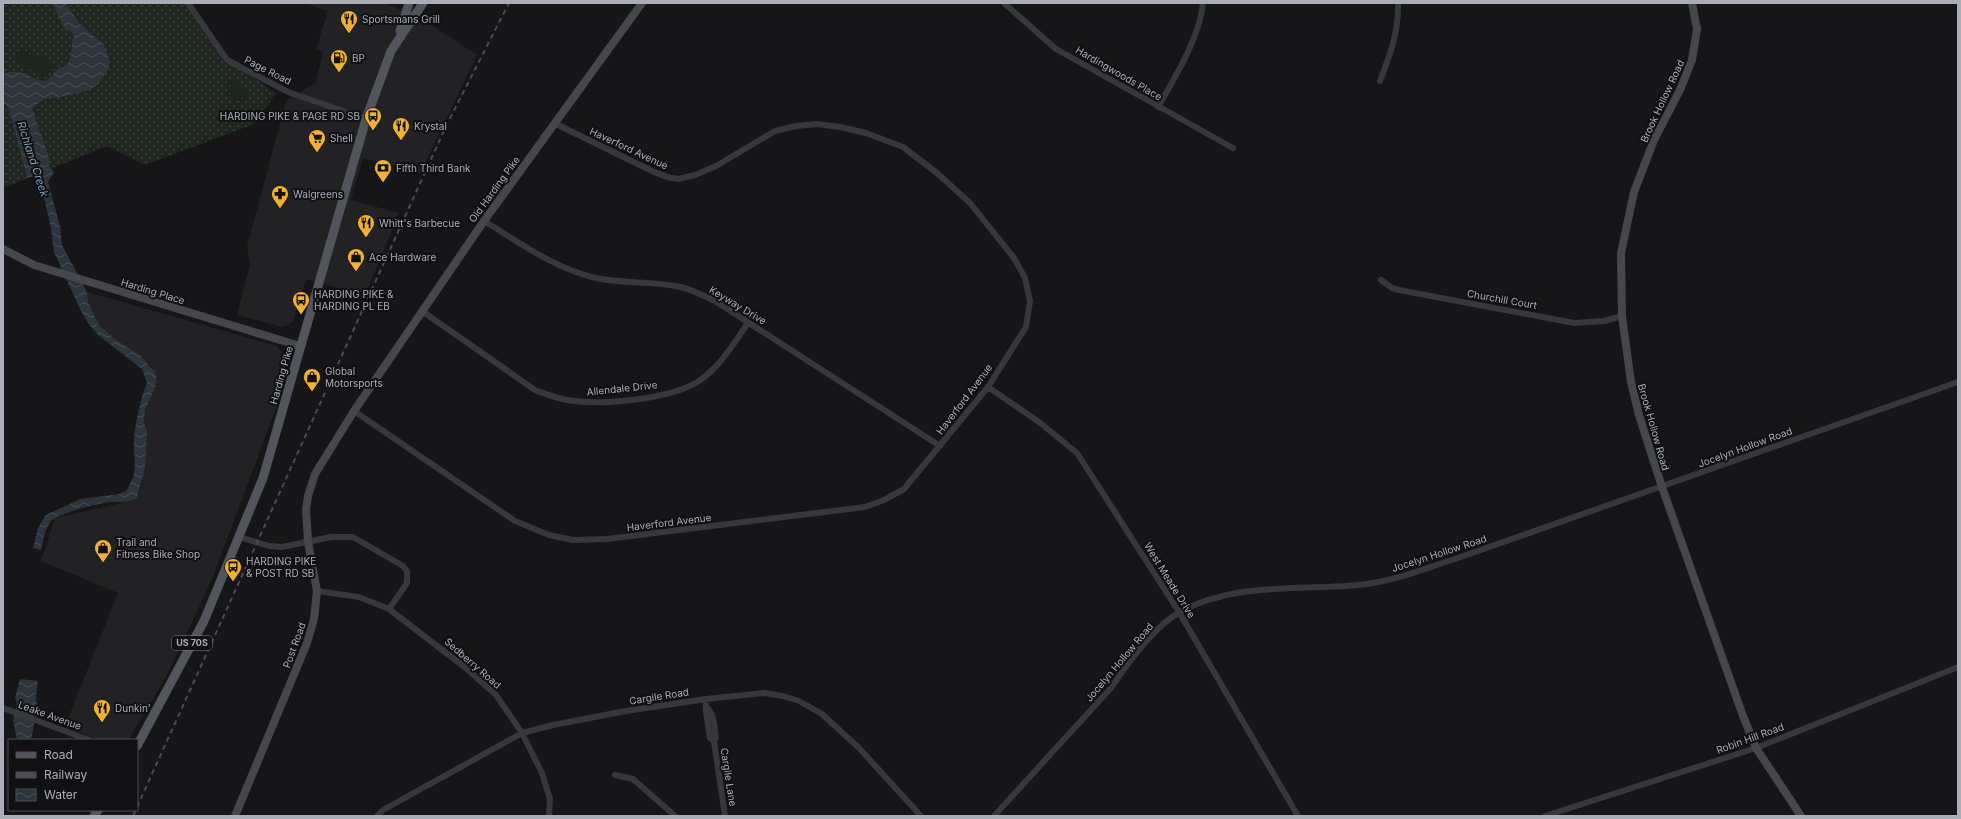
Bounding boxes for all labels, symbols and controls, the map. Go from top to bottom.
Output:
restaurant icon: Sportsmans Grill [339,9,359,34]
place label: Sportsmans Grill [362,13,440,25]
street label: Hardingwoods Place [1074,43,1164,103]
fuel station icon: BP [329,48,349,73]
place label: BP [352,52,365,64]
street label: Page Road [243,53,293,87]
street label: Brook Hollow Road [1638,58,1686,144]
bus stop icon: HARDING PIKE & PAGE RD SB [363,106,383,131]
place label: HARDING PIKE & PAGE RD SB [220,110,360,122]
restaurant icon: Krystal [391,116,411,141]
water label: Richland Creek [14,119,52,200]
place label: Krystal [414,120,447,132]
street label: Haverford Avenue [588,125,670,171]
supermarket icon: Shell [307,128,327,153]
place label: Shell [330,132,353,144]
street label: Old Harding Pike [466,153,522,224]
bank icon: Fifth Third Bank [373,158,393,183]
place label: Fifth Third Bank [396,162,471,174]
pharmacy icon: Walgreens [270,184,290,209]
place label: Walgreens [293,188,343,200]
restaurant icon: Whitt's Barbecue [356,213,376,238]
place label: Whitt's Barbecue [379,217,460,229]
shop icon: Ace Hardware [346,247,366,272]
place label: Ace Hardware [369,251,436,263]
street label: Harding Place [120,276,186,306]
street label: Keyway Drive [707,283,769,327]
street label: Churchill Court [1466,287,1539,311]
place label: HARDING PIKE & HARDING PL EB [314,288,394,312]
bus stop icon: HARDING PIKE & HARDING PL EB [291,290,311,315]
street label: Harding Pike [267,344,295,405]
street label: Haverford Avenue [934,361,995,437]
place label: Global Motorsports [325,365,383,389]
shop icon: Global Motorsports [302,367,322,392]
street label: Allendale Drive [586,378,658,398]
street label: Brook Hollow Road [1636,382,1672,472]
street label: Jocelyn Hollow Road [1696,424,1794,470]
street label: Haverford Avenue [626,511,712,533]
street label: Jocelyn Hollow Road [1390,532,1488,574]
place label: Trail and Fitness Bike Shop [116,536,200,560]
shop icon: Trail and Fitness Bike Shop [93,538,113,563]
street label: West Meade Drive [1142,540,1198,620]
place label: HARDING PIKE & POST RD SB [246,555,316,579]
bus stop icon: HARDING PIKE & POST RD SB [223,557,243,582]
street label: Post Road [280,620,308,670]
street label: Jocelyn Hollow Road [1083,620,1155,704]
street label: Sedberry Road [442,635,504,691]
road number: US 70S [172,636,212,650]
street label: Cargile Road [628,685,690,707]
street label: Leake Avenue [17,698,83,732]
restaurant icon: Dunkin' [92,698,112,723]
place label: Dunkin' [115,702,151,714]
street label: Robin Hill Road [1715,720,1785,756]
legend [8,739,138,811]
text: Road [44,747,73,762]
street label: Cargile Lane [718,747,740,807]
text: Railway [44,767,88,782]
text: Water [44,787,78,802]

